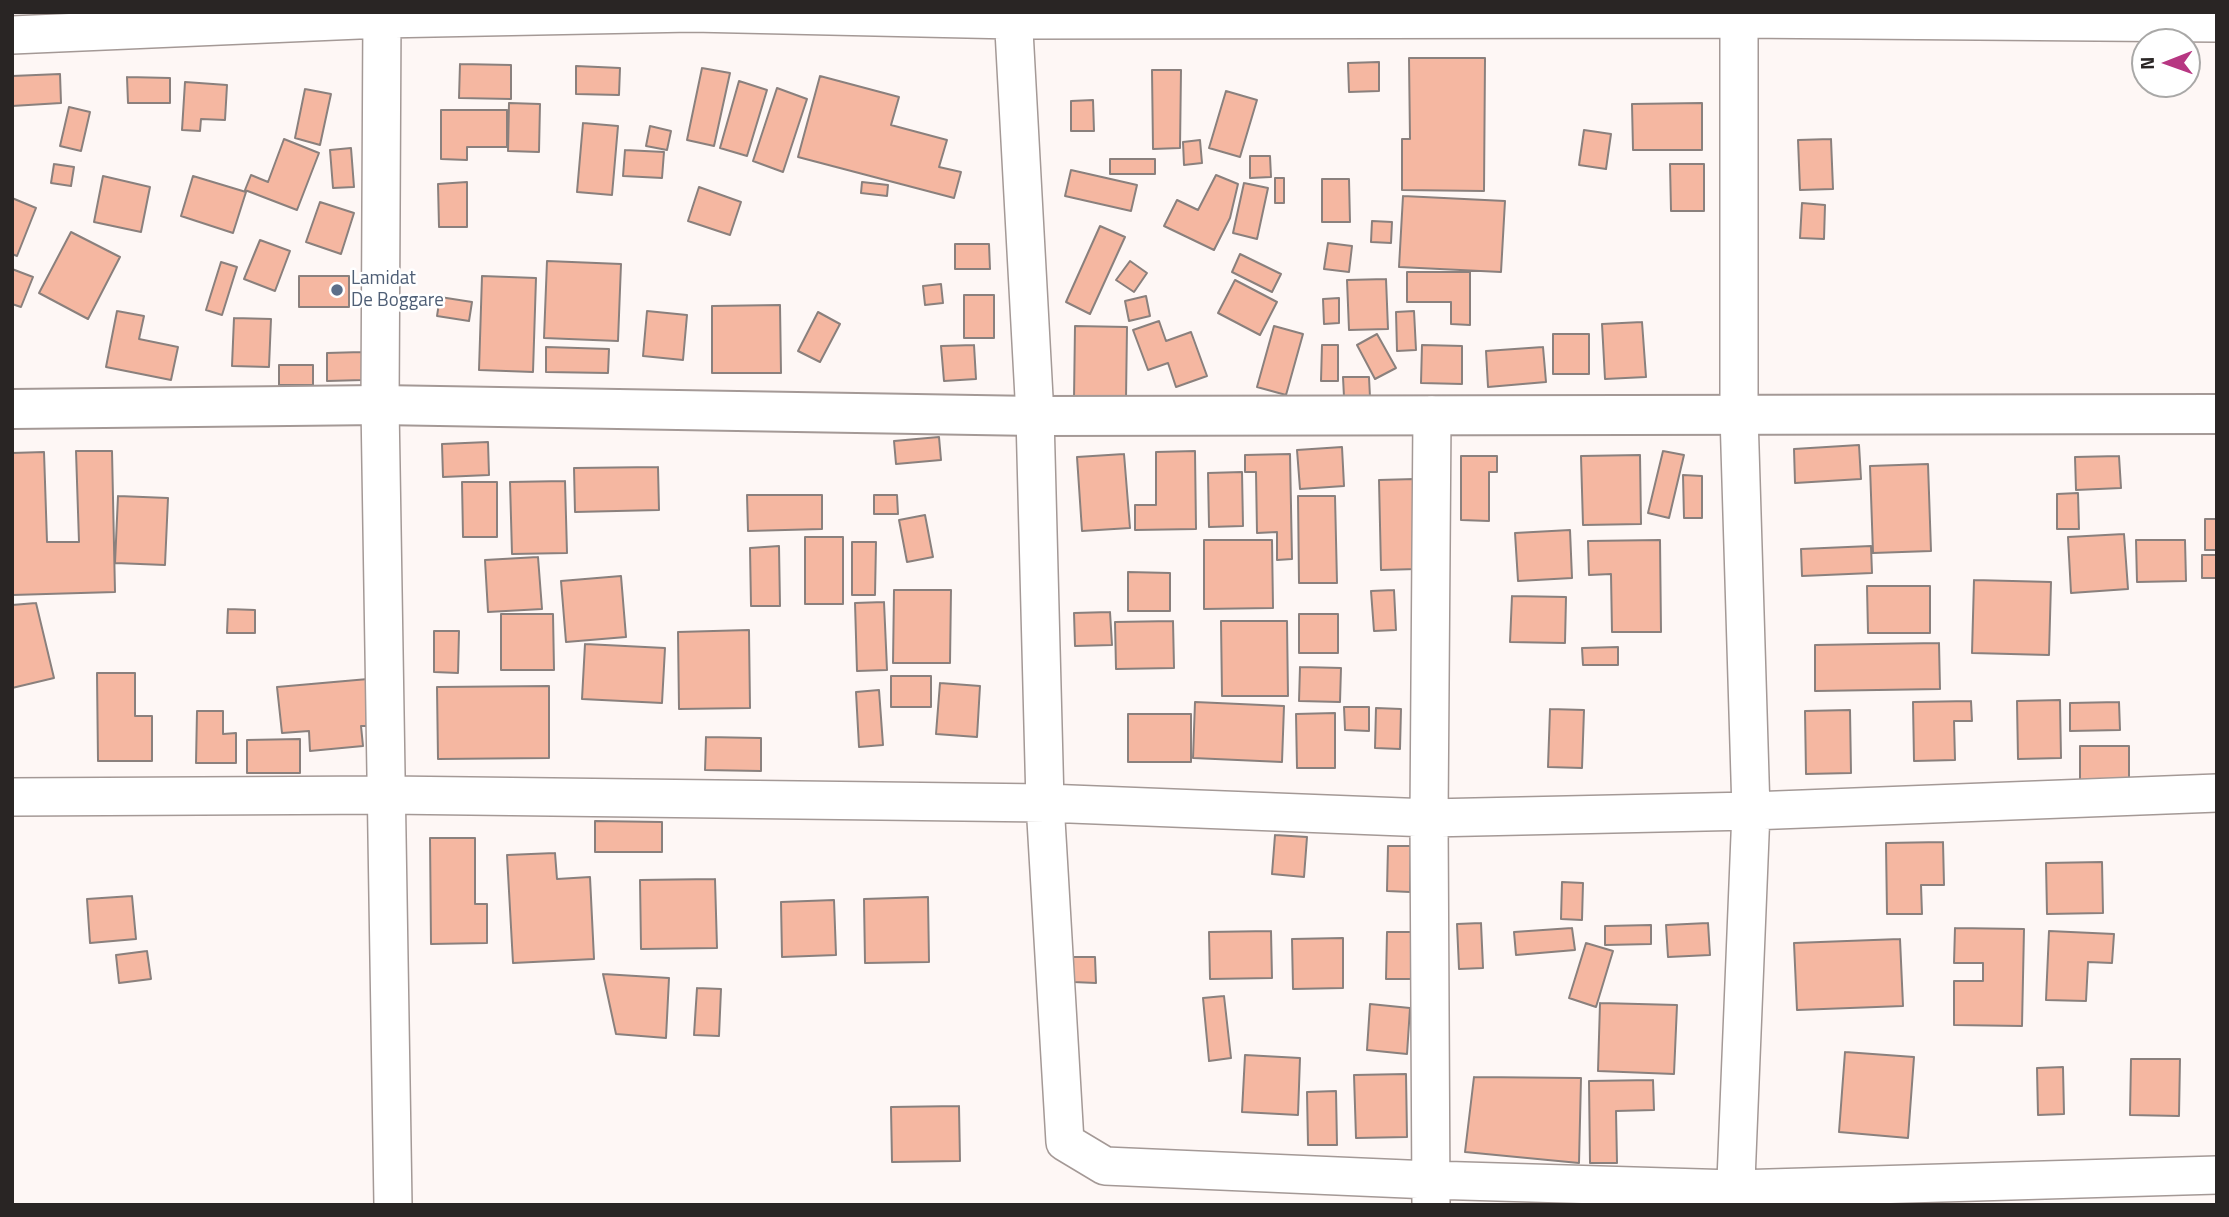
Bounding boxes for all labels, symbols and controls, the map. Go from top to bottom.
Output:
north arrow [2131,28,2201,98]
text: N [2132,57,2161,70]
place label: Lamidat De Boggare [351,268,444,312]
marker: Lamidat De Boggare [329,282,345,298]

